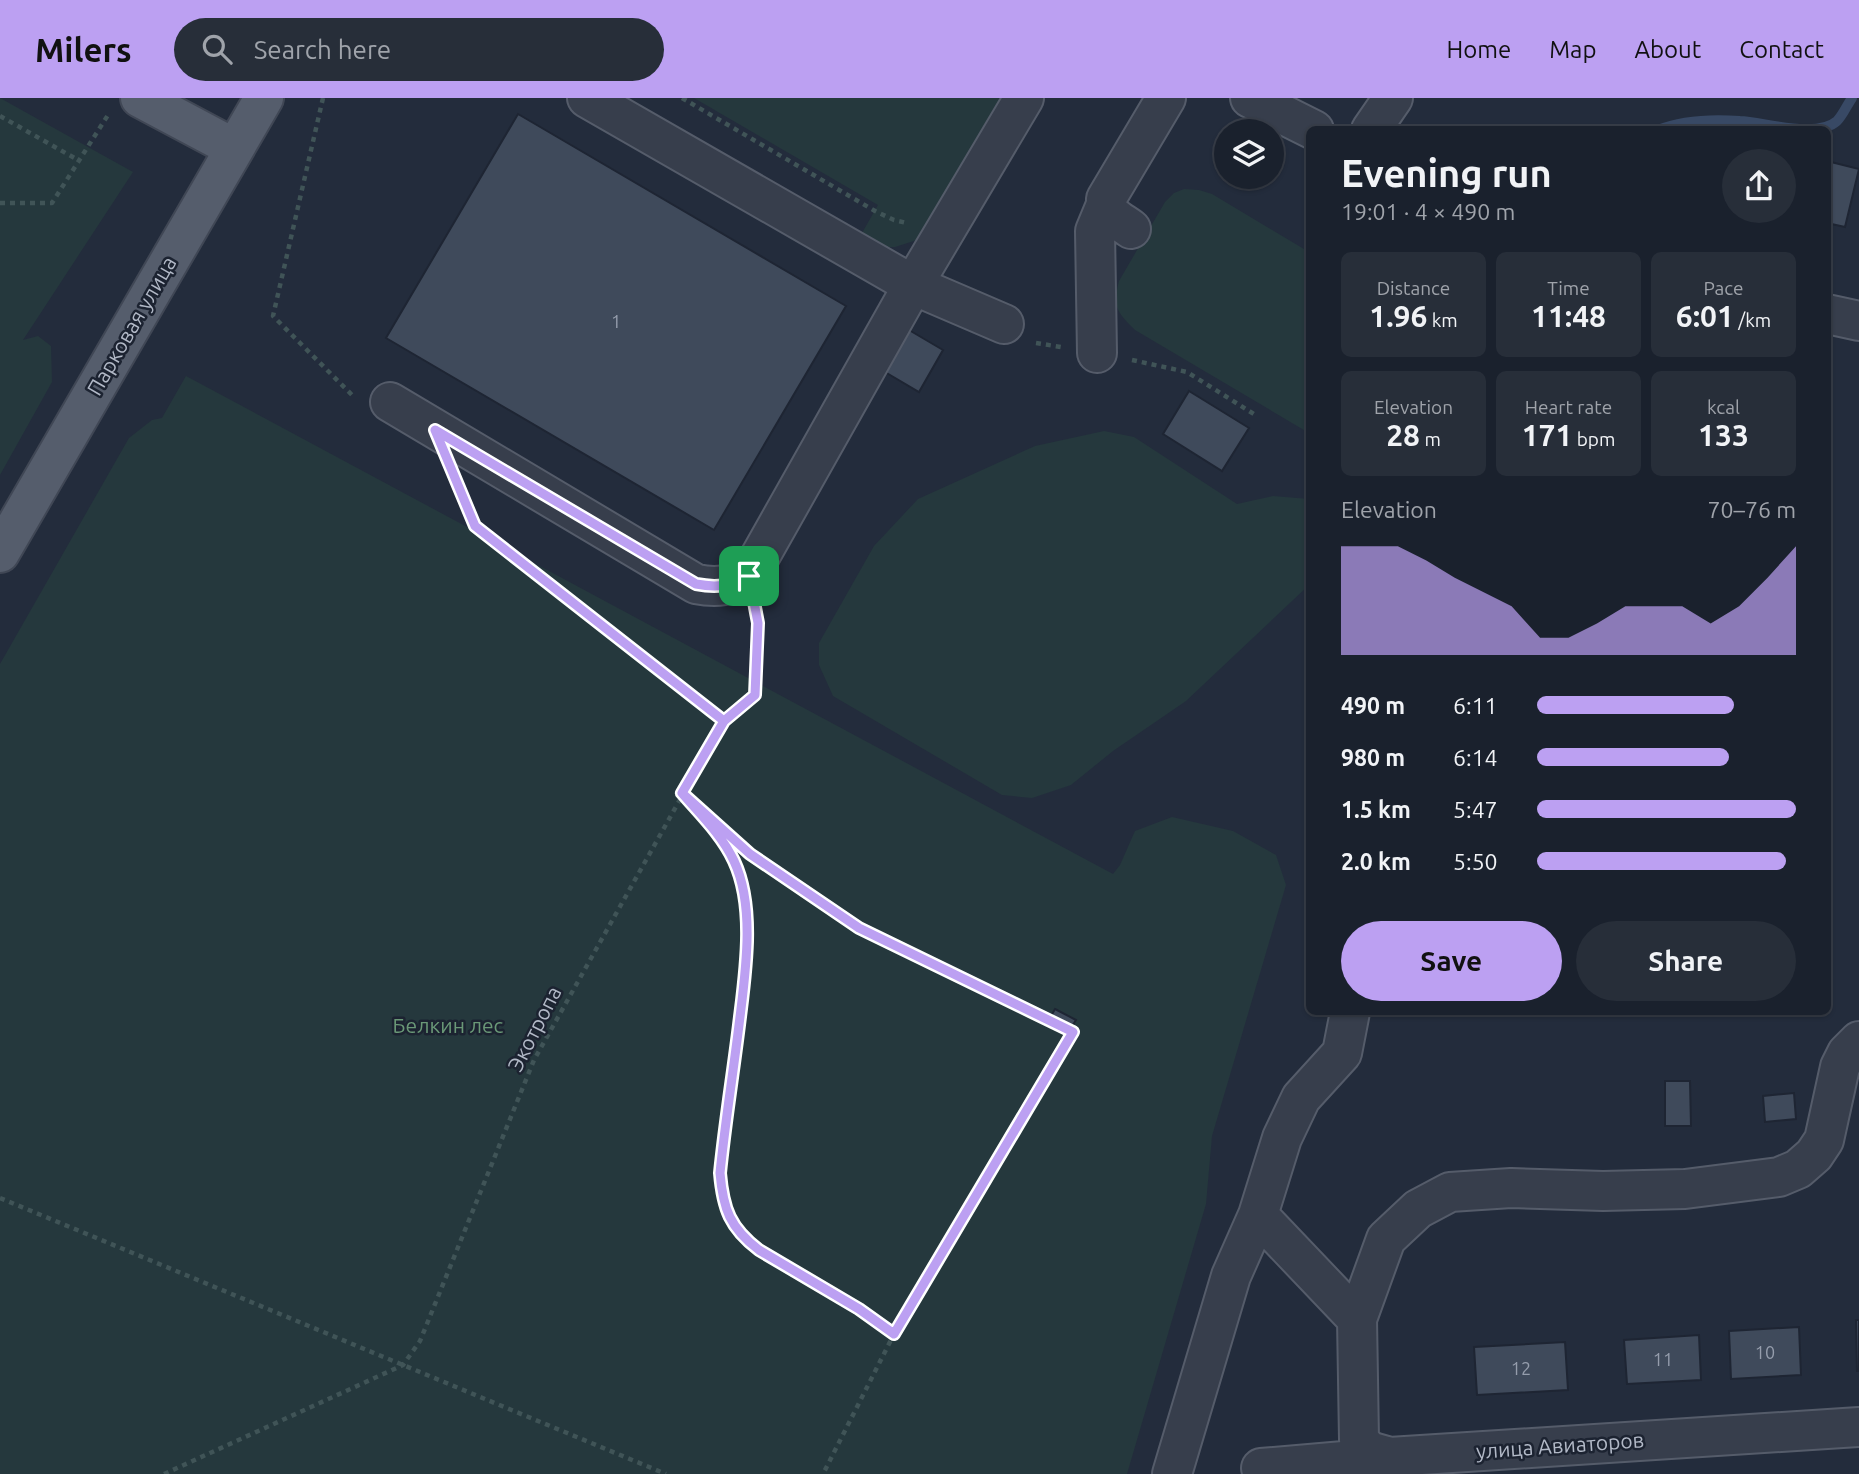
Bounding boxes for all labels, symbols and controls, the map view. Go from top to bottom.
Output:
search box [174,18,664,81]
icon: search [198,30,236,68]
text: Milers [35,31,132,68]
text: Search here [254,35,391,64]
text: Home [1446,36,1511,63]
text: Map [1549,36,1596,63]
text: About [1634,36,1701,63]
text: Contact [1739,36,1824,63]
map controls [1214,119,1284,189]
button: layers [1214,119,1284,189]
button: share [1722,149,1796,223]
text: Evening run [1341,152,1552,194]
text: 19:01 · 4 × 490 m [1341,199,1515,224]
street label: Парковая улица [82,252,181,399]
text: Distance [1377,277,1450,299]
text: Time [1547,277,1590,299]
text: Pace [1703,277,1744,299]
text: 1.96 [1369,299,1427,333]
text: 11:48 [1531,299,1606,333]
text: 6:01 [1676,299,1734,333]
text: km [1427,309,1458,331]
text: /km [1734,309,1771,331]
house number: 1 [611,311,621,331]
text: Elevation [1374,396,1453,418]
text: Heart rate [1525,396,1612,418]
text: kcal [1707,396,1740,418]
text: 28 [1386,418,1420,452]
text: 171 [1522,418,1572,452]
text: 133 [1698,418,1749,452]
text: m [1420,428,1441,450]
text: bpm [1572,428,1615,450]
text: Elevation [1341,497,1437,522]
text: 70–76 m [1708,497,1796,522]
pin [719,546,779,606]
icon: arrive [730,557,768,595]
text: 490 m [1341,693,1405,718]
text: 6:11 [1453,693,1498,718]
text: 980 m [1341,745,1405,770]
text: 6:14 [1453,745,1498,770]
text: 1.5 km [1341,797,1411,822]
text: 5:47 [1453,797,1498,822]
text: 2.0 km [1341,849,1411,874]
text: 5:50 [1453,849,1498,874]
button: Save [1341,921,1562,1001]
button: Share [1576,921,1796,1001]
street label: Экотропа [502,982,566,1075]
park label: Белкин лес [393,1013,504,1037]
house number: 10 [1755,1342,1775,1362]
house number: 11 [1653,1349,1673,1369]
house number: 12 [1511,1358,1531,1378]
street label: улица Авиаторов [1475,1427,1645,1463]

